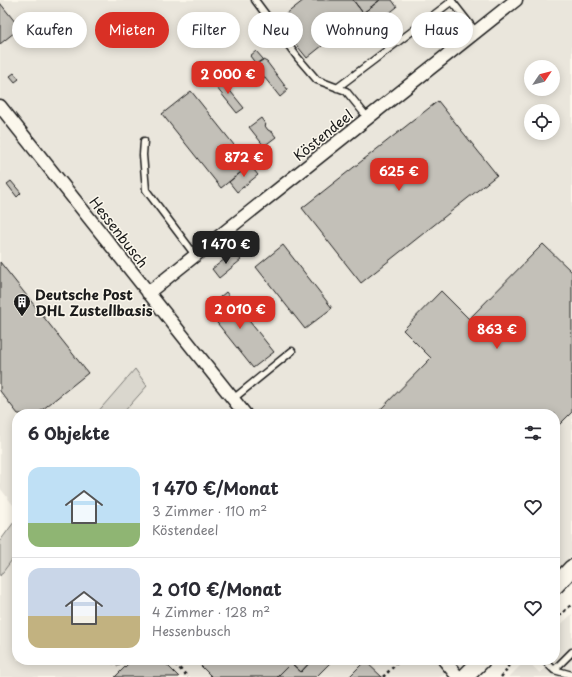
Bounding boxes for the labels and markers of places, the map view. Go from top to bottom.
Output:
pin: 2 000 € [191,61,265,95]
pin: 872 € [216,144,272,178]
pin: 625 € [371,158,427,192]
pin: 1 470 € [189,231,263,265]
place label: Deutsche Post DHL Zustellbasis [35,284,153,321]
building icon: Deutsche Post DHL Zustellbasis [12,292,32,317]
pin: 2 010 € [203,296,277,330]
pin: 863 € [469,316,525,350]

